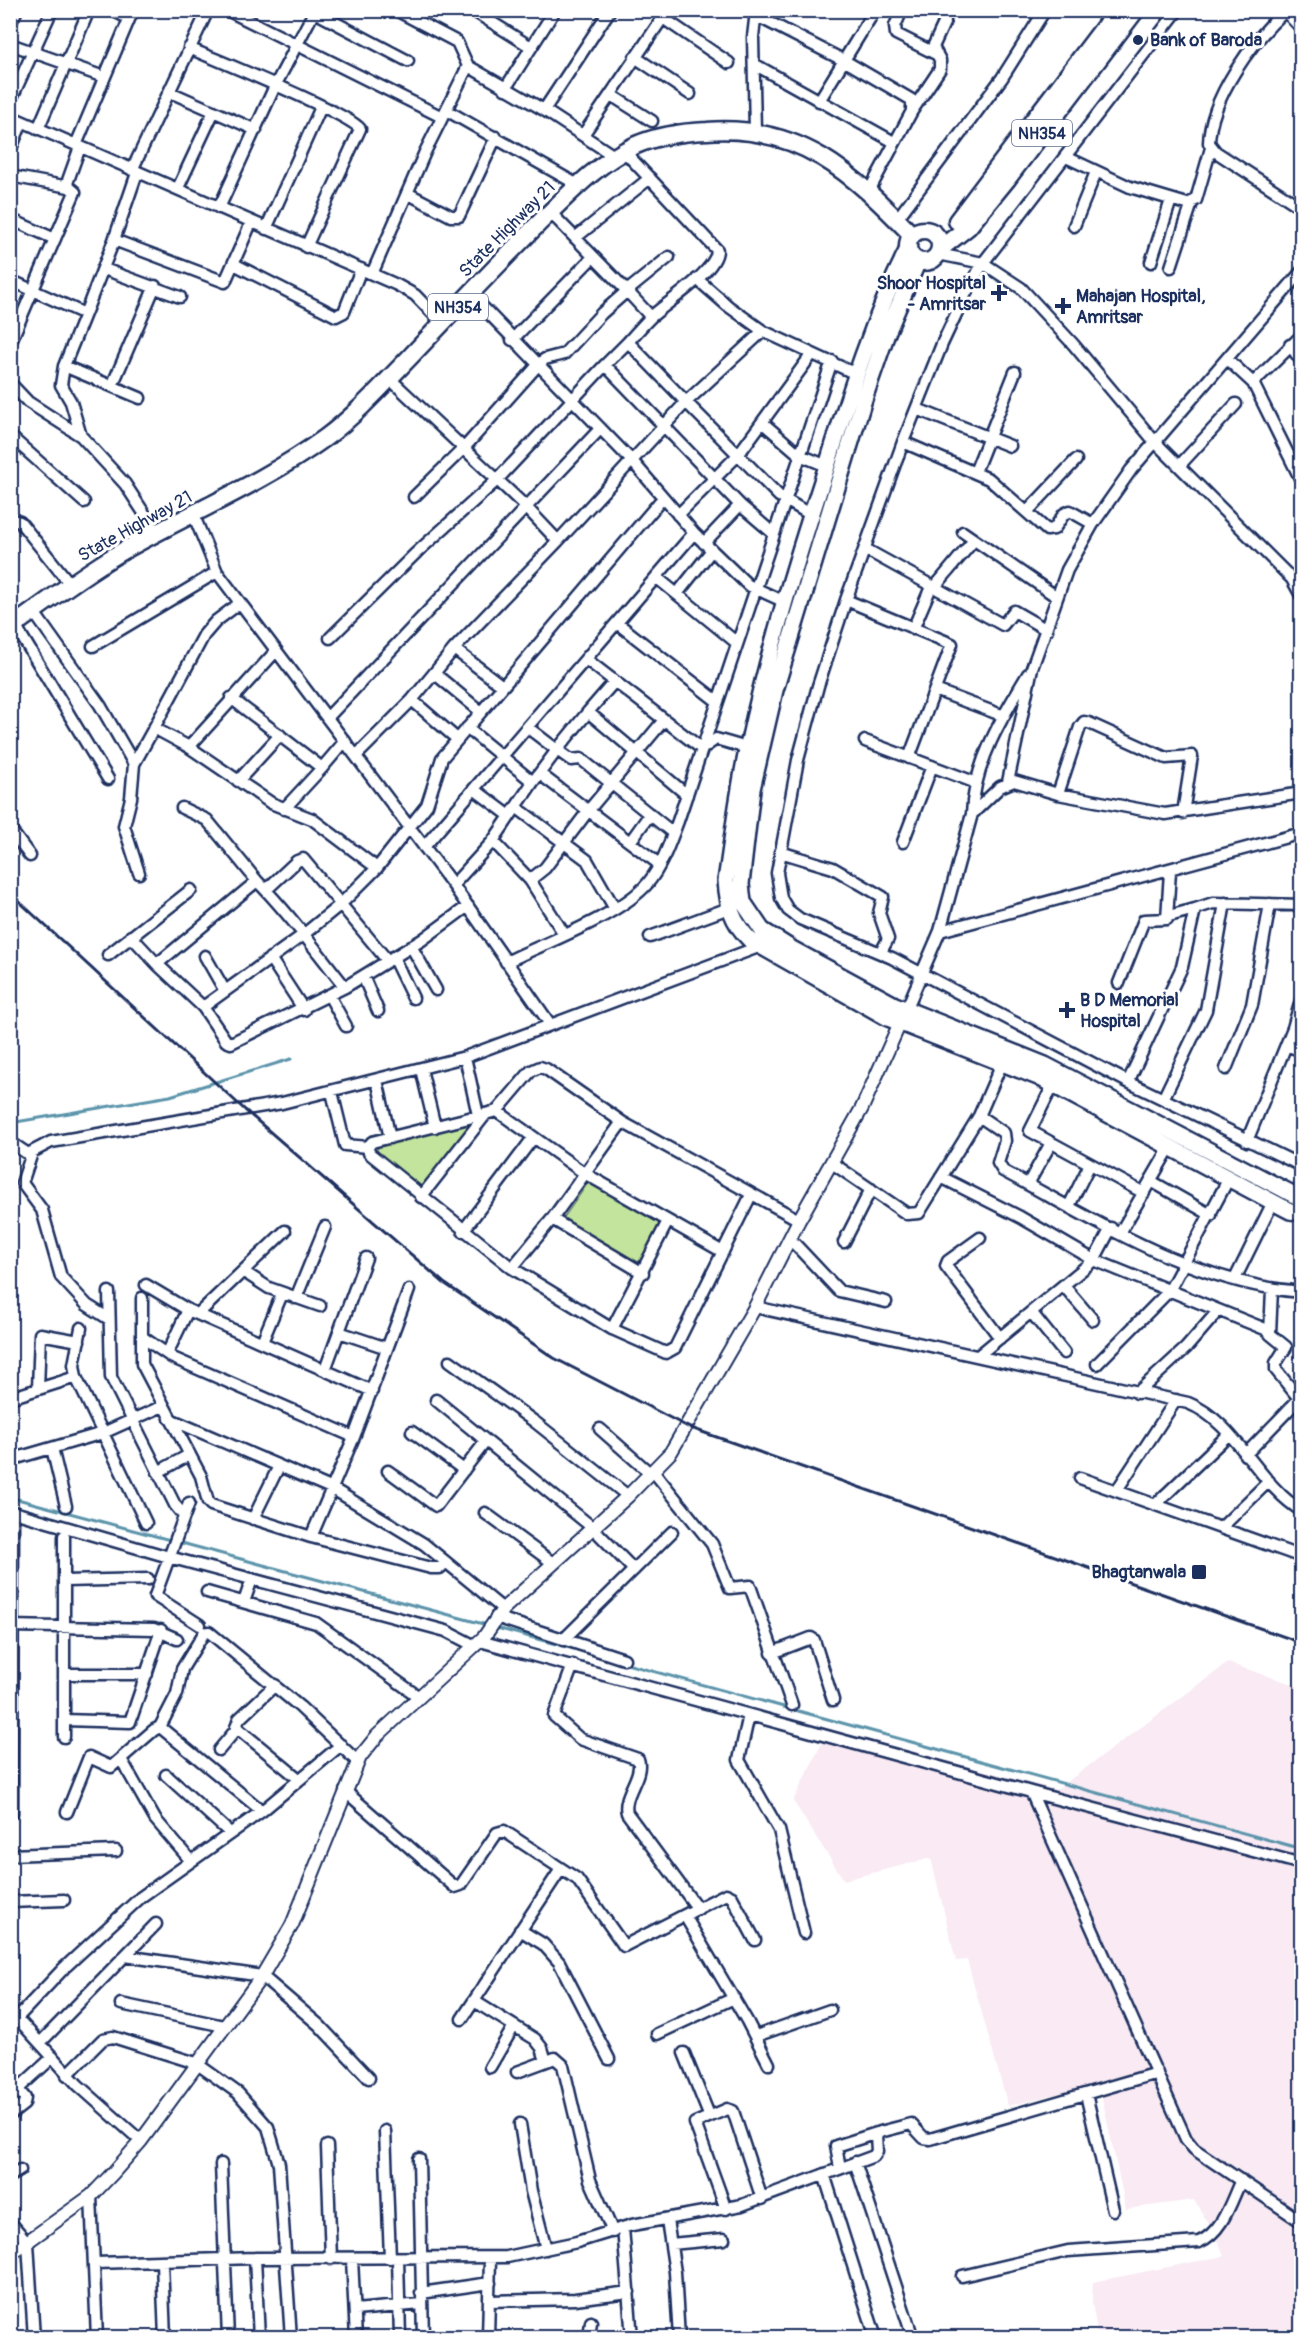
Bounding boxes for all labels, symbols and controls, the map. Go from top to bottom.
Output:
place label: Bank of Baroda [1150,29,1263,52]
marker: Bank of Baroda [1131,33,1145,47]
road number: NH354 [1012,120,1072,146]
street label: State Highway 21 [454,176,560,282]
place label: Shoor Hospital - Amritsar [877,272,987,316]
marker: Shoor Hospital - Amritsar [990,284,1008,302]
place label: Mahajan Hospital, Amritsar [1076,285,1206,329]
road number: NH354 [428,294,488,320]
marker: Mahajan Hospital, Amritsar [1054,297,1072,315]
street label: State Highway 21 [74,486,196,567]
place label: B D Memorial Hospital [1080,989,1179,1033]
marker: B D Memorial Hospital [1058,1001,1076,1019]
place label: Bhagtanwala [1092,1561,1187,1584]
marker: Bhagtanwala [1190,1563,1208,1581]

